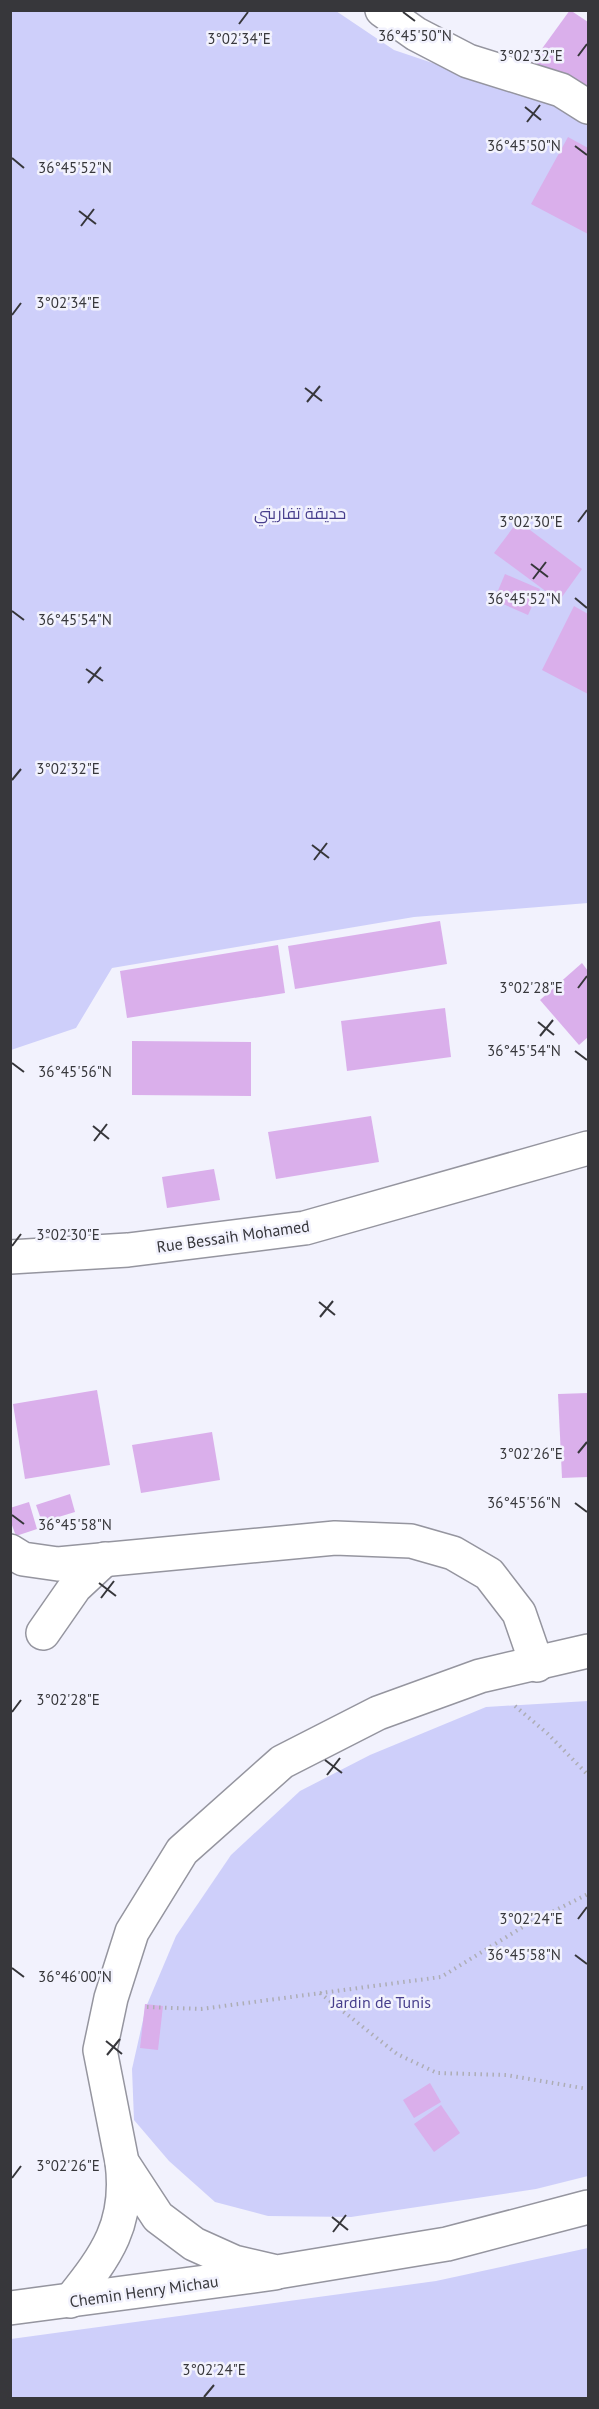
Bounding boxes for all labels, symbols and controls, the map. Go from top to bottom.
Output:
text: 36°45'50"N [378,26,452,45]
text: 3°02'34"E [207,29,271,48]
text: 3°02'32"E [499,46,563,65]
text: 36°45'50"N [487,136,561,155]
text: 36°45'52"N [38,158,112,177]
text: 3°02'34"E [36,293,100,312]
park label: حديقة تفاريتي [254,503,346,527]
text: 3°02'30"E [499,512,563,531]
text: 36°45'52"N [487,589,561,608]
text: 36°45'54"N [38,610,112,629]
text: 3°02'32"E [36,759,100,778]
text: 3°02'28"E [499,978,563,997]
text: 36°45'54"N [487,1041,561,1060]
text: 36°45'56"N [38,1062,112,1081]
street label: Rue Bessaih Mohamed [155,1215,311,1257]
text: 3°02'30"E [36,1225,100,1244]
text: 3°02'26"E [499,1444,563,1463]
text: 36°45'56"N [487,1493,561,1512]
text: 36°45'58"N [38,1515,112,1534]
text: 3°02'28"E [36,1690,100,1709]
text: 3°02'24"E [499,1909,563,1928]
text: 36°45'58"N [487,1945,561,1964]
text: 36°46'00"N [38,1967,112,1986]
park label: Jardin de Tunis [330,1992,431,2012]
text: 3°02'26"E [36,2156,100,2175]
street label: Chemin Henry Michau [68,2271,220,2311]
text: 3°02'24"E [182,2360,246,2379]

